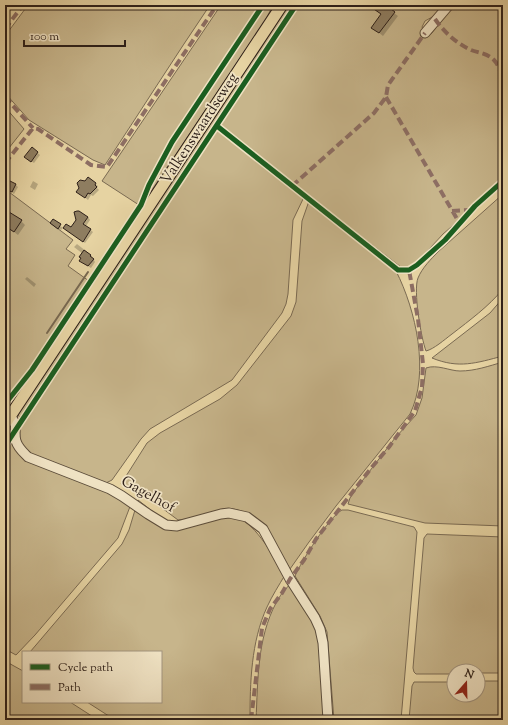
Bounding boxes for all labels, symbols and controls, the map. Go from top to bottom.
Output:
scale bar [24,22,125,48]
text: 100 m [30,28,59,46]
street label: Valkenswaardseweg [156,69,244,189]
street label: Gagelhof [117,471,180,519]
legend [22,651,162,703]
text: Cycle path [58,659,113,677]
north arrow [446,663,486,703]
text: N [461,665,476,684]
text: Path [58,679,81,697]

